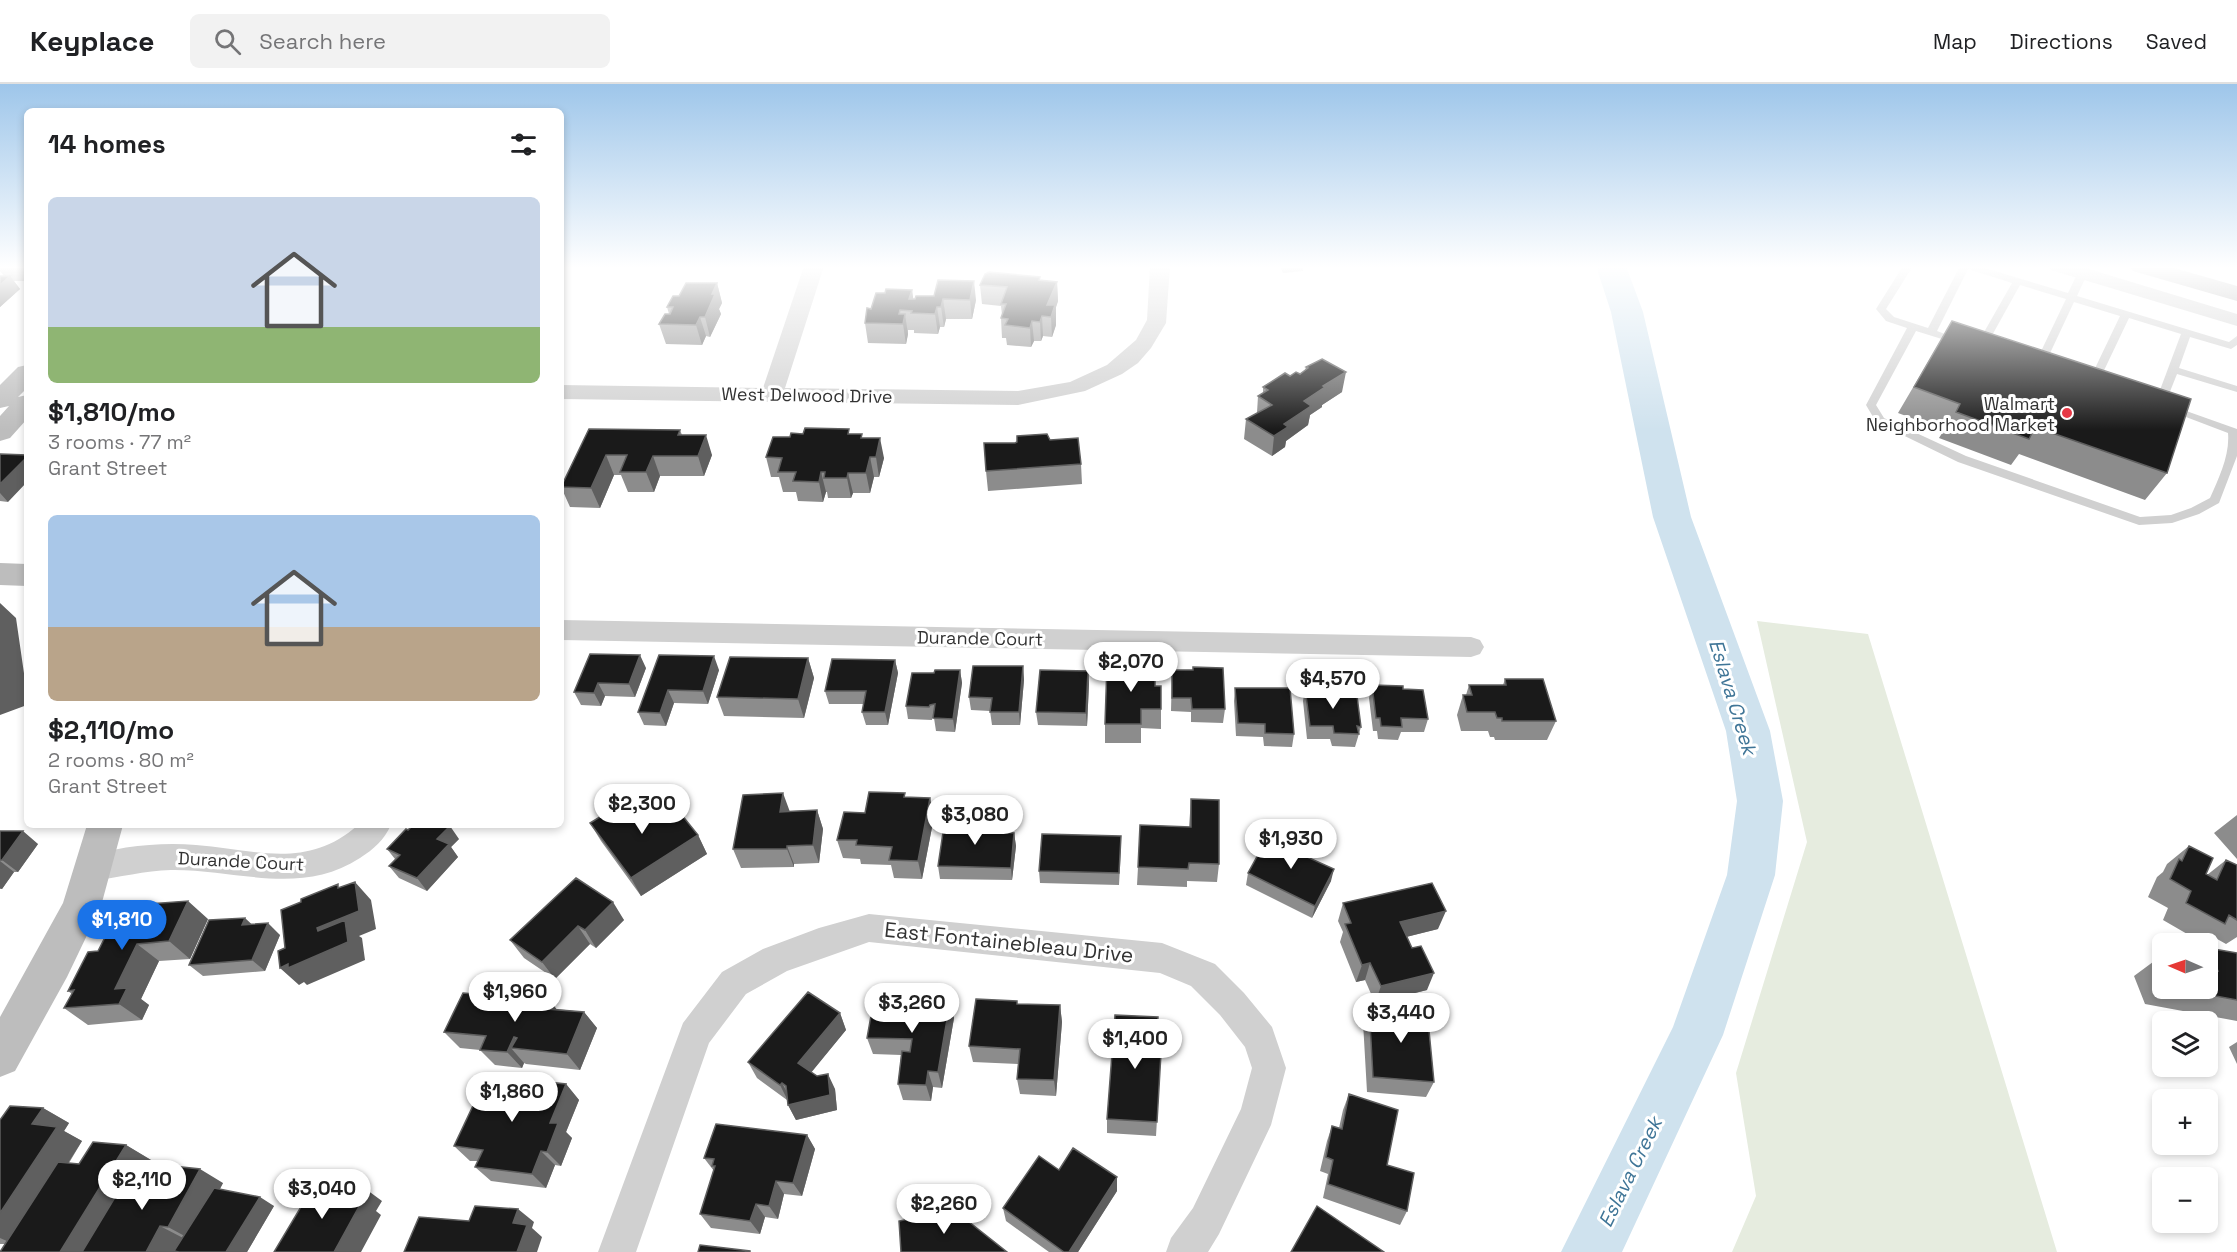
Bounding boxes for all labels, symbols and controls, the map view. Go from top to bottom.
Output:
search box [190,14,610,68]
text: Keyplace [30,23,154,59]
icon: search [211,25,244,58]
text: Search here [259,27,386,55]
text: Map [1933,28,1977,55]
text: Directions [2010,28,2113,55]
text: Saved [2146,28,2207,55]
text: 14 homes [48,127,166,161]
icon: filters [507,128,540,161]
icon: home [240,236,348,344]
street label: West Delwood Drive [721,382,893,408]
place label: Walmart Neighborhood Market [1866,392,2055,436]
text: $1,810/mo [48,395,176,429]
marker: Walmart Neighborhood Market [2060,406,2074,420]
text: 3 rooms · 77 m² [48,429,191,455]
text: Grant Street [48,455,167,481]
icon: home [240,554,348,662]
street label: Durande Court [917,625,1043,651]
water label: Eslava Creek [1703,636,1764,760]
pin: $2,070 [1082,642,1180,693]
text: $2,070 [1098,648,1164,674]
pin: $4,570 [1284,659,1382,710]
text: $4,570 [1300,665,1366,691]
text: $2,110/mo [48,713,174,747]
text: 2 rooms · 80 m² [48,747,194,773]
text: Grant Street [48,773,167,799]
pin: $2,300 [593,784,691,835]
text: $2,300 [608,790,676,816]
pin: $3,080 [926,795,1024,846]
text: $3,080 [941,801,1009,827]
pin: $1,930 [1242,819,1340,870]
text: $1,930 [1259,825,1323,851]
street label: Durande Court [177,846,305,876]
pin: $1,810 [73,900,171,951]
text: $1,810 [91,906,153,932]
street label: East Fontainebleau Drive [883,916,1135,968]
north arrow [2152,933,2218,999]
map controls [2152,933,2218,1233]
pin: $1,960 [466,972,564,1023]
text: $1,960 [483,978,547,1004]
pin: $3,260 [863,983,961,1034]
text: $3,260 [878,989,946,1015]
pin: $3,440 [1352,993,1450,1044]
text: $3,440 [1367,999,1435,1025]
button: layers [2152,1011,2218,1077]
pin: $1,400 [1086,1019,1184,1070]
text: $1,400 [1102,1025,1168,1051]
pin: $1,860 [463,1072,561,1123]
text: $1,860 [480,1078,544,1104]
button: + [2152,1089,2218,1155]
water label: Eslava Creek [1592,1111,1669,1231]
pin: $2,110 [93,1160,191,1211]
text: $2,110 [112,1166,172,1192]
button: − [2152,1167,2218,1233]
pin: $3,040 [273,1169,371,1220]
text: $3,040 [288,1175,356,1201]
pin: $2,260 [895,1184,993,1235]
text: $2,260 [910,1190,978,1216]

